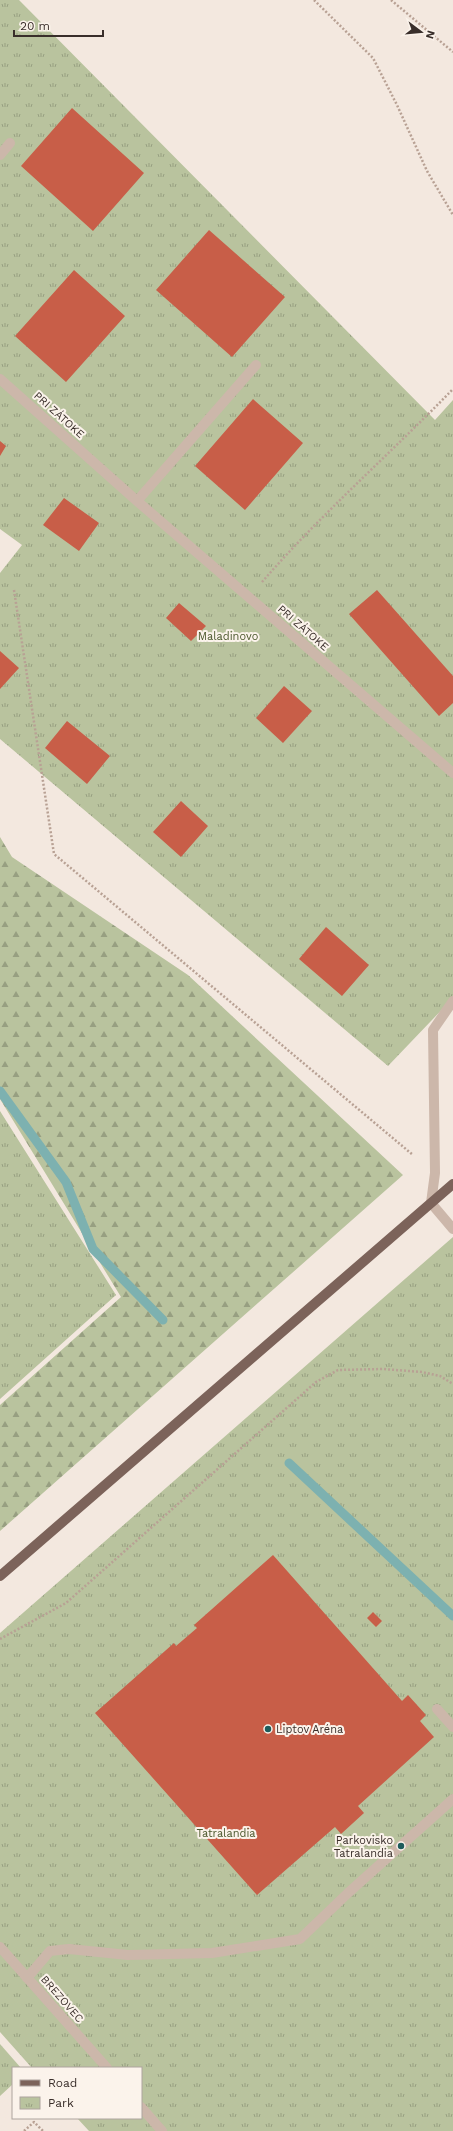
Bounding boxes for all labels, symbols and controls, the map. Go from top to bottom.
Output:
scale bar [14,12,103,38]
north arrow [401,12,441,52]
text: 20 m [20,19,50,33]
text: N [423,29,438,40]
street label: PRI ZÁTOKE [31,388,87,441]
street label: PRI ZÁTOKE [275,602,332,654]
park label: Maladinovo [198,630,258,643]
place label: Liptov Aréna [276,1723,343,1736]
marker: Liptov Aréna [263,1724,273,1734]
park label: Tatralandia [196,1827,256,1840]
place label: Parkovisko Tatralandia [334,1834,393,1860]
marker: Parkovisko Tatralandia [396,1841,406,1851]
street label: BREZOVEC [38,1973,86,2025]
legend [12,2067,142,2119]
text: Road [48,2076,77,2090]
text: Park [48,2096,74,2110]

